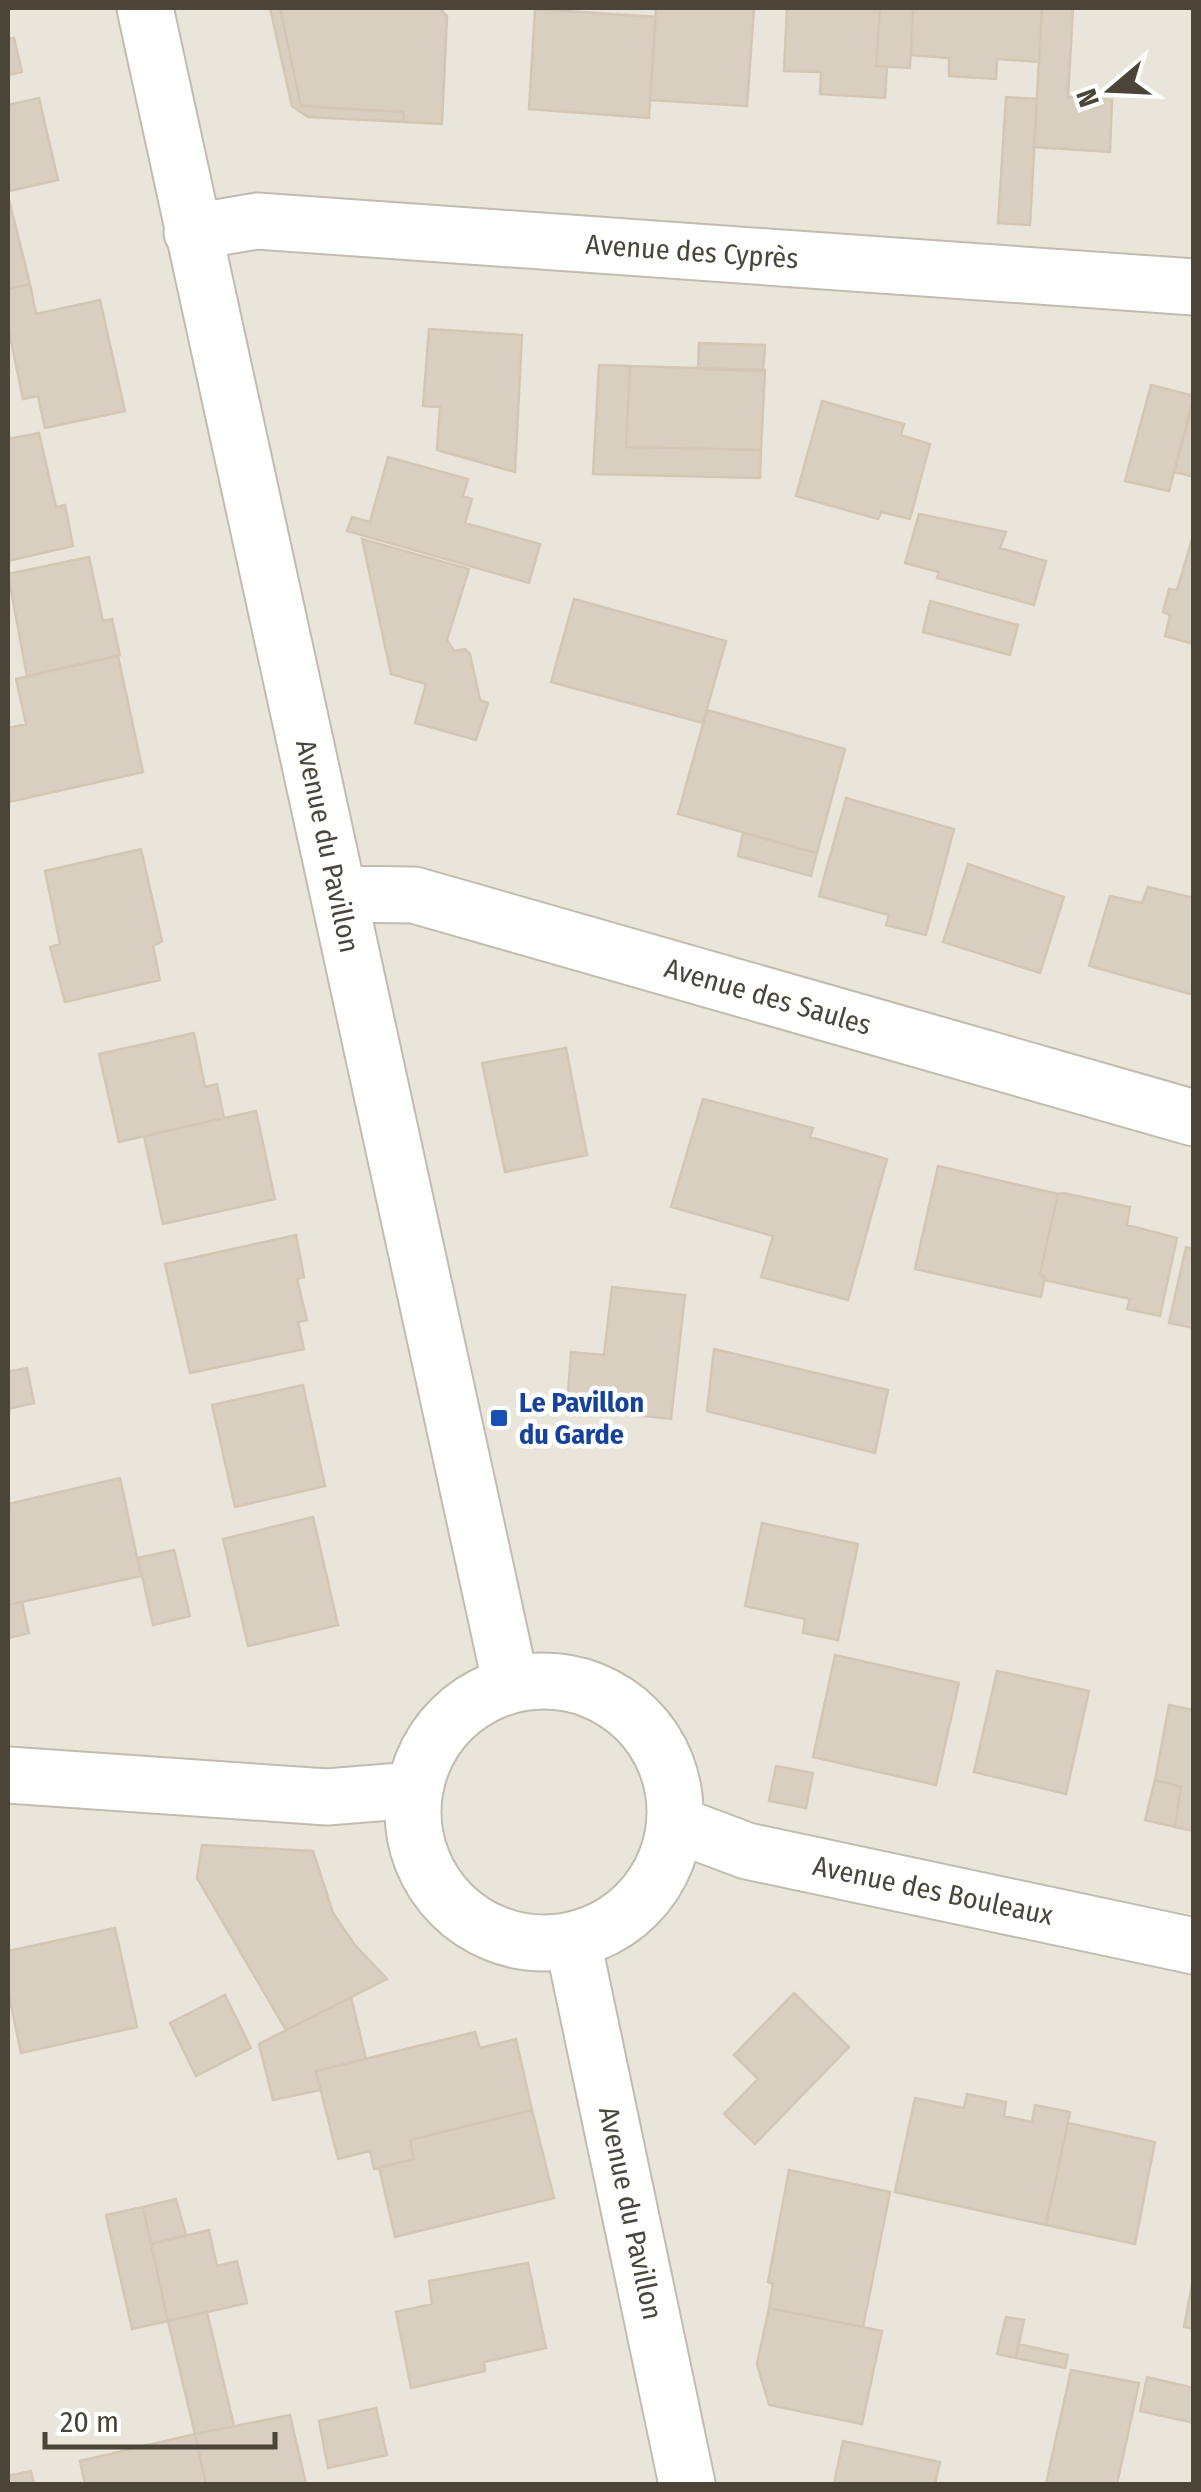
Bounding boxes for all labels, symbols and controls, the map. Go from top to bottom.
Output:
north arrow [1061,40,1161,140]
text: N [1070,85,1106,111]
street label: Avenue des Cyprès [585,228,799,275]
street label: Avenue du Pavillon [289,736,366,956]
street label: Avenue des Saules [661,951,875,1042]
place label: Le Pavillon du Garde [519,1386,644,1451]
marker: Le Pavillon du Garde [488,1407,510,1429]
street label: Avenue des Bouleaux [810,1849,1056,1932]
street label: Avenue du Pavillon [592,2103,669,2323]
scale bar [45,2387,275,2449]
text: 20 m [60,2404,119,2440]

